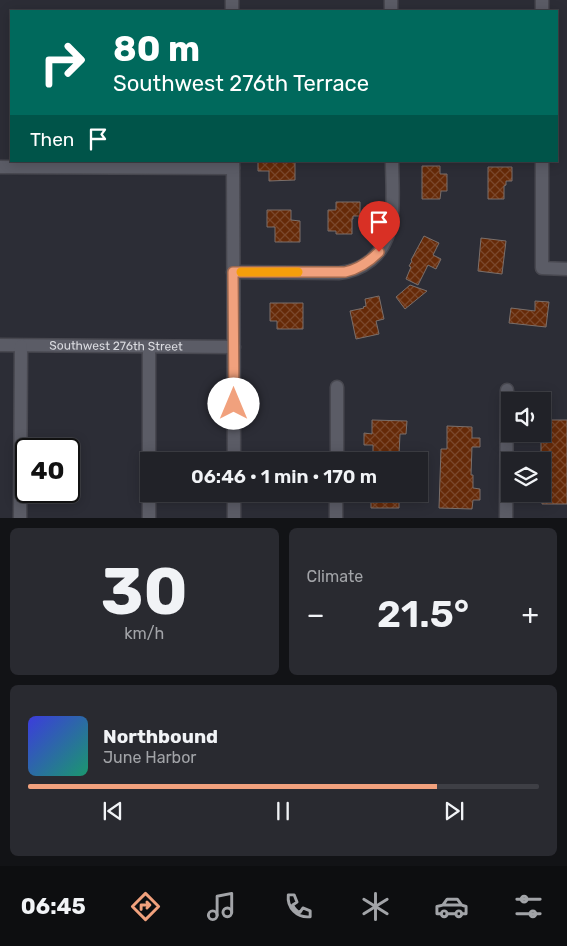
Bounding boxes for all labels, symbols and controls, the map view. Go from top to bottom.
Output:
text: 80 m [113,28,200,70]
icon: right [30,30,95,95]
text: Southwest 276th Terrace [113,70,369,97]
icon: arrive [84,125,112,153]
text: Then [30,128,74,151]
pin [358,201,400,252]
icon: arrive [365,208,393,236]
street label: Southwest 276th Street [49,338,183,354]
position arrow [207,377,259,429]
map controls [501,392,551,502]
button: sound [501,392,551,442]
speed limit sign: 40 [15,438,80,503]
button: layers [501,452,551,502]
text: 06:46 · 1 min · 170 m [191,465,377,488]
text: 30 [101,553,188,630]
text: Climate [307,567,363,586]
text: 21.5° [377,591,469,637]
text: − [307,598,325,631]
text: + [522,598,539,631]
text: km/h [124,624,164,643]
text: Northbound [103,725,218,748]
text: June Harbor [103,748,196,767]
icon: previous [99,797,127,825]
icon: pause [269,797,297,825]
icon: next [440,797,468,825]
icon: directions [128,889,163,924]
icon: music [204,889,239,924]
icon: phone [281,889,316,924]
icon: climate [358,889,393,924]
icon: car [434,889,469,924]
icon: filters [511,889,546,924]
text: 06:45 [21,893,86,920]

